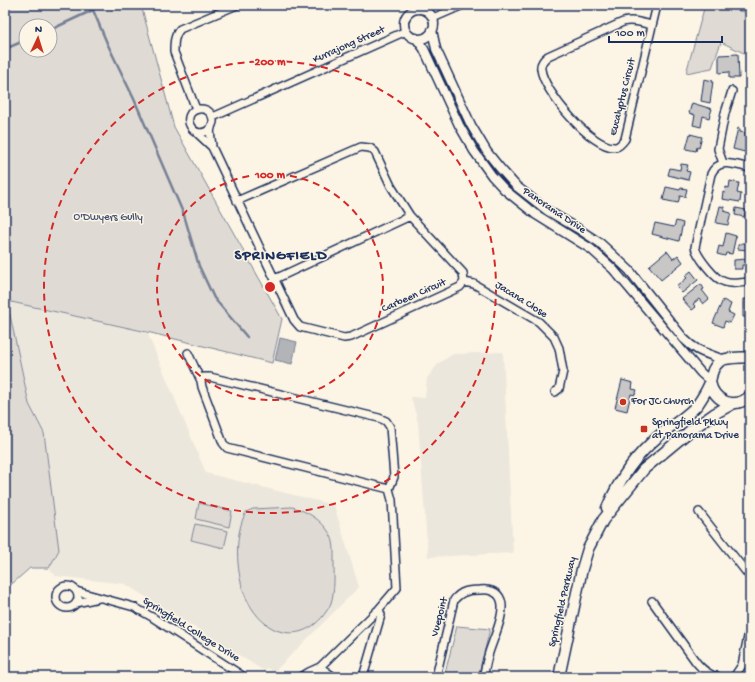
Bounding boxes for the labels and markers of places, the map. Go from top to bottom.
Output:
centre of rings [263,280,277,294]
place label: For JC Church [630,396,694,408]
marker: For JC Church [618,397,628,407]
place label: Springfield Pkwy at Panorama Drive [652,416,739,442]
marker: Springfield Pkwy at Panorama Drive [639,424,649,434]

